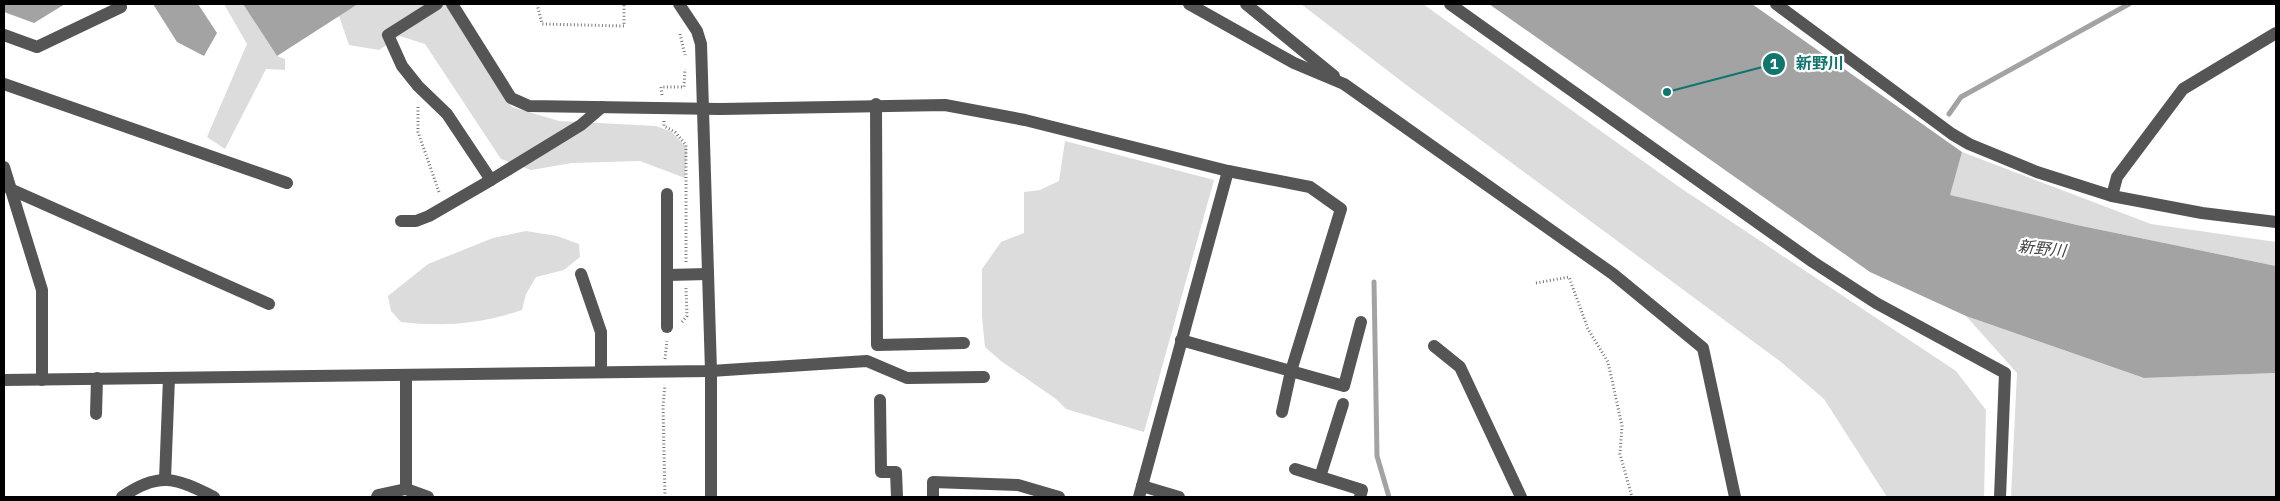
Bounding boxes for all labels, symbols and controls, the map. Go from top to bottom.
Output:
callout: 新野川 [1761,48,1854,79]
text: 新野川 [1796,53,1844,73]
text: 1 [1769,54,1779,73]
water label: 新野川 [2017,236,2069,261]

